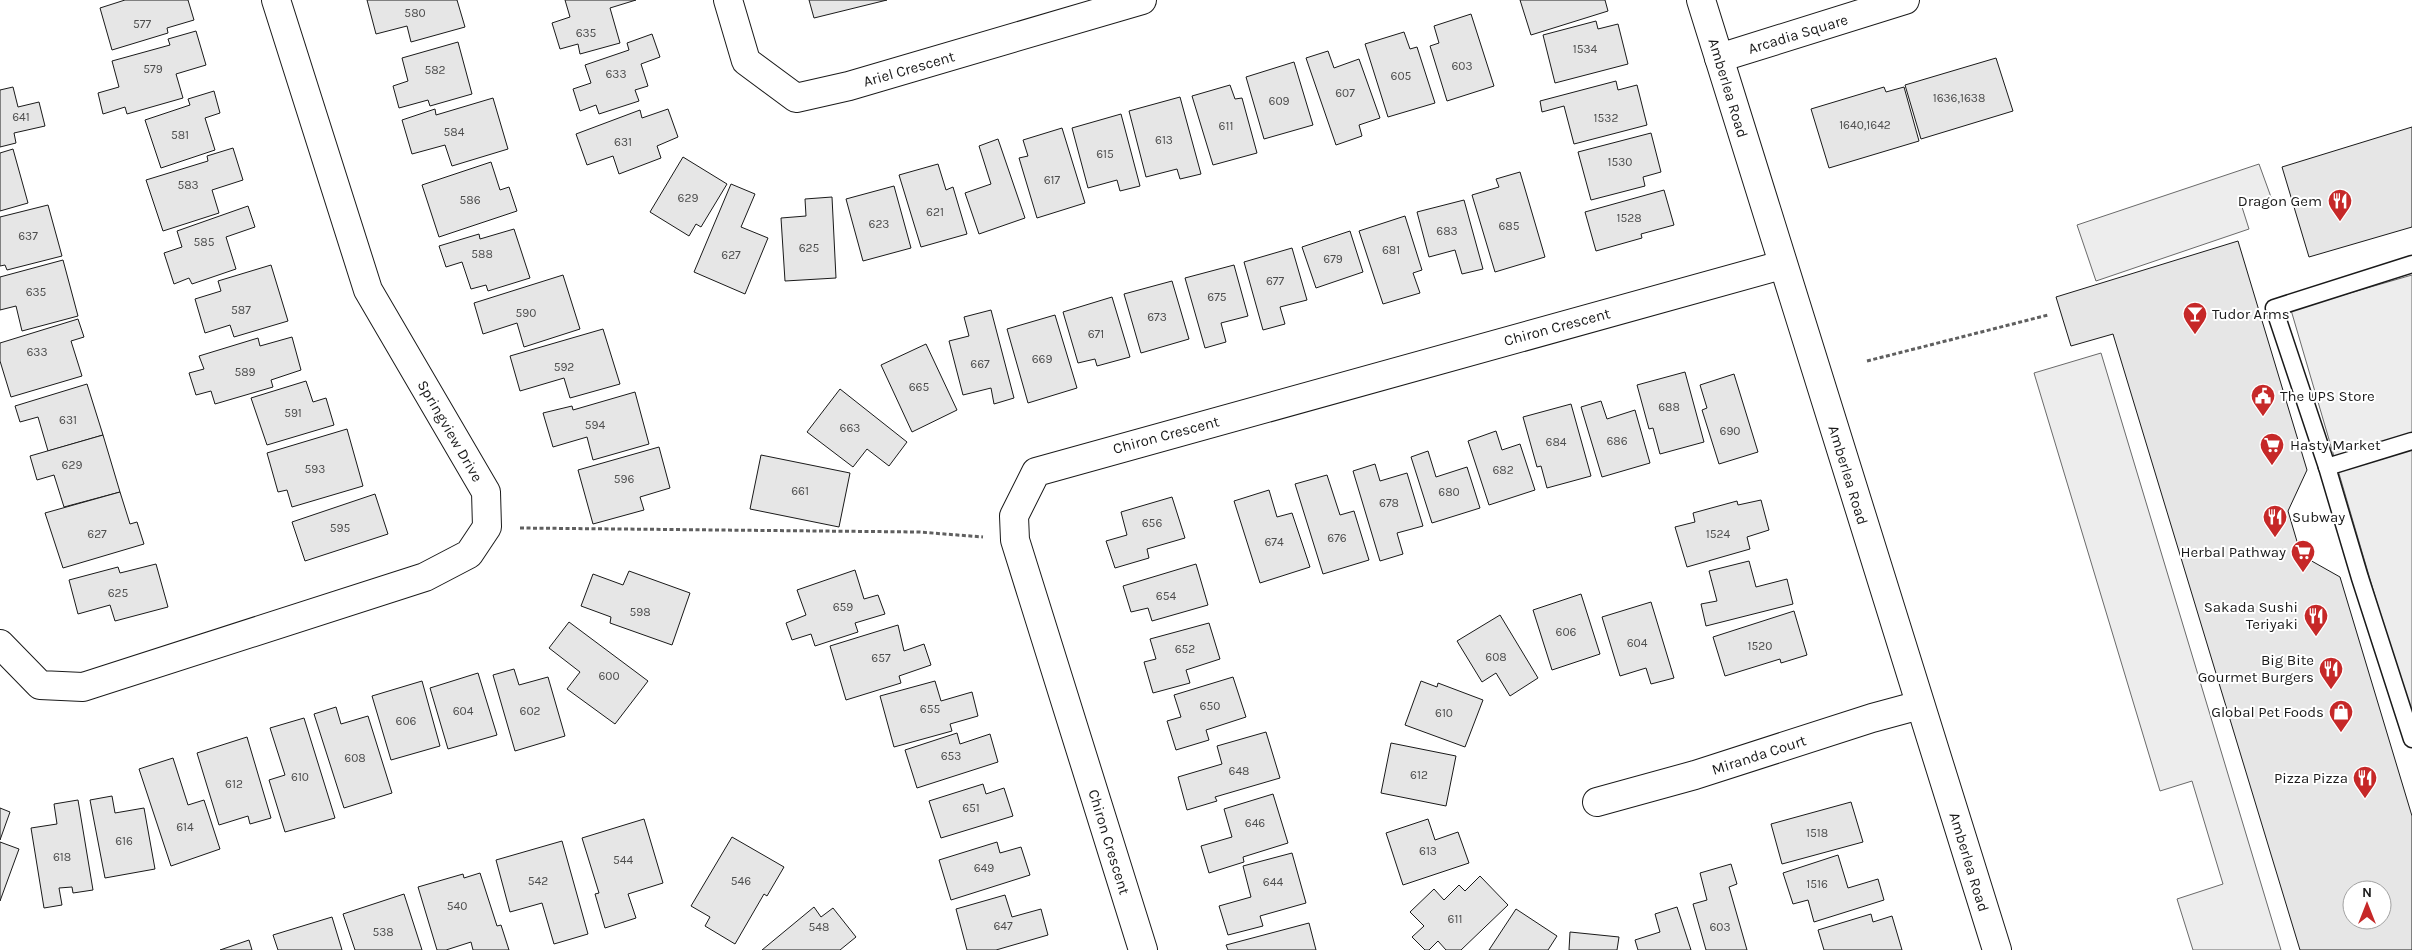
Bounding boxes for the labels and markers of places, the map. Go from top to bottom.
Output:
restaurant icon: Dragon Gem [2327,188,2353,222]
place label: Dragon Gem [2238,192,2322,210]
bar icon: Tudor Arms [2182,301,2208,335]
place label: Tudor Arms [2212,305,2290,323]
public building icon: The UPS Store [2250,383,2276,417]
place label: The UPS Store [2280,387,2375,405]
supermarket icon: Hasty Market [2259,432,2285,466]
place label: Hasty Market [2290,436,2381,454]
restaurant icon: Subway [2262,504,2288,538]
place label: Subway [2292,508,2345,526]
supermarket icon: Herbal Pathway [2290,539,2316,573]
place label: Herbal Pathway [2181,543,2286,561]
place label: Sakada Sushi Teriyaki [2204,598,2298,633]
restaurant icon: Sakada Sushi Teriyaki [2303,603,2329,637]
place label: Big Bite Gourmet Burgers [2198,651,2314,686]
restaurant icon: Big Bite Gourmet Burgers [2318,656,2344,690]
shop icon: Global Pet Foods [2328,699,2354,733]
place label: Global Pet Foods [2211,703,2324,721]
restaurant icon: Pizza Pizza [2352,765,2378,799]
place label: Pizza Pizza [2274,769,2348,787]

